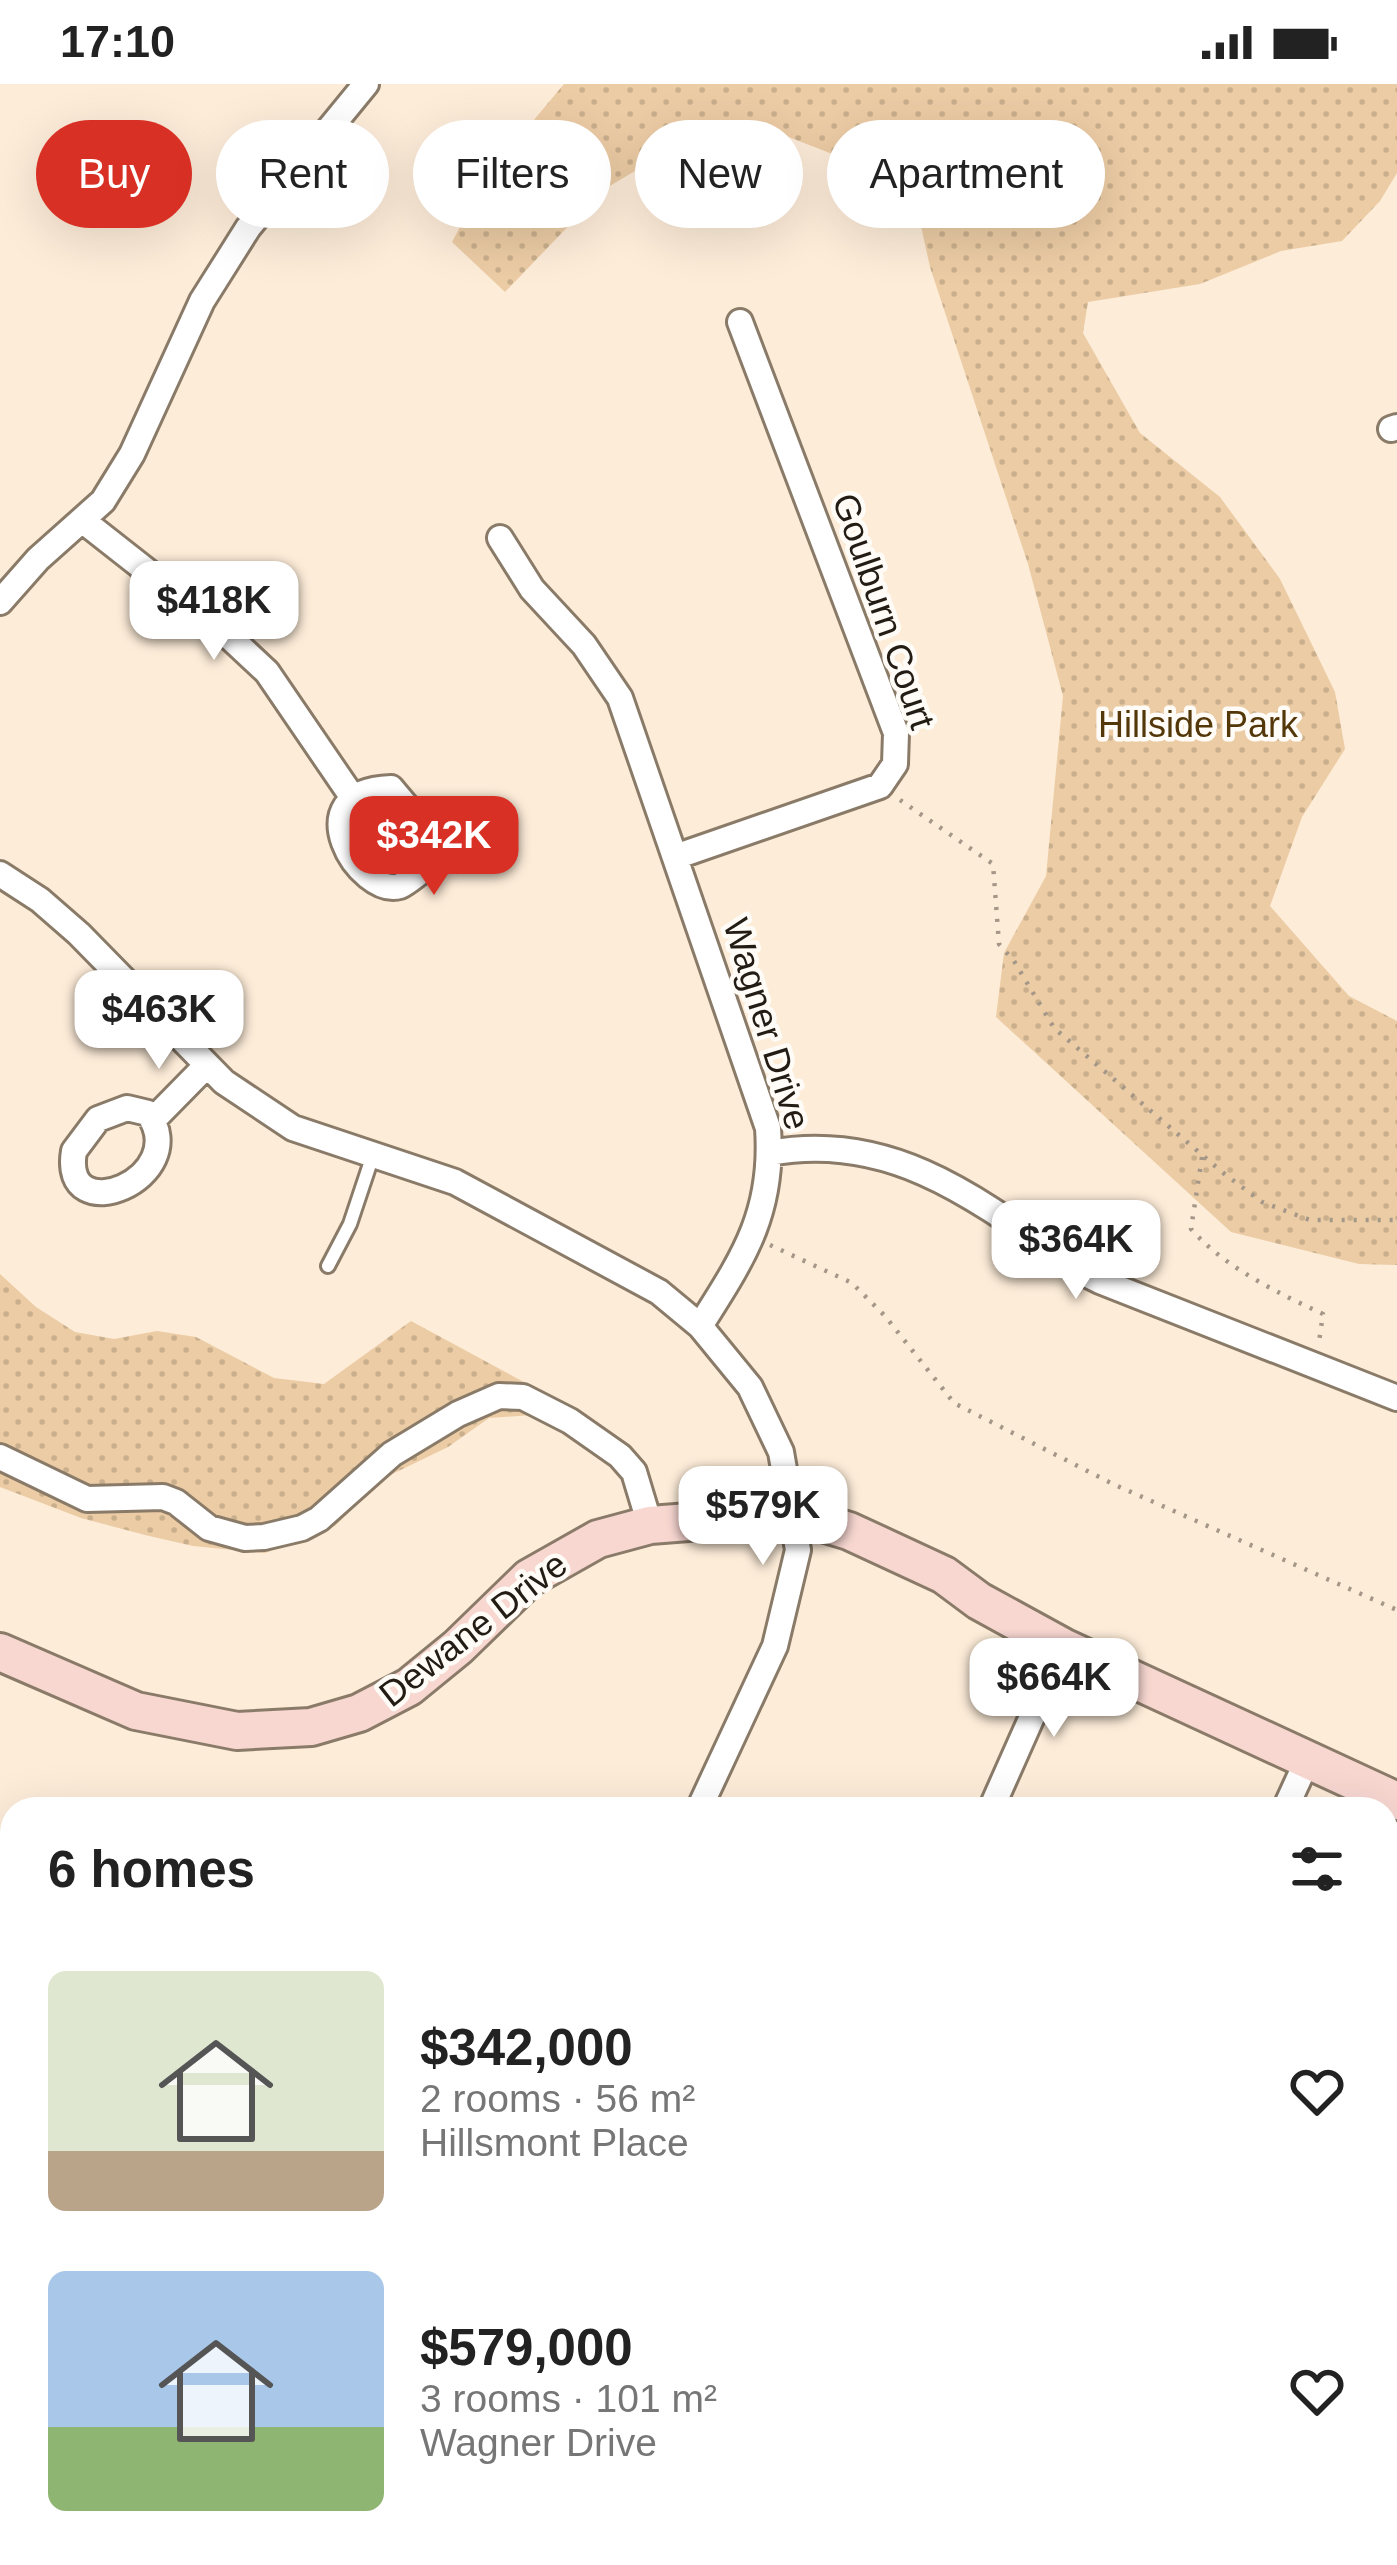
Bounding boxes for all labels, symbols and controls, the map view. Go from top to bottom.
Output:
text: 17:10 [60,16,175,67]
chip: Buy [36,120,192,228]
chip: Rent [216,120,389,228]
chip: Filters [413,120,611,228]
chip: New [635,120,803,228]
chip: Apartment [827,120,1105,228]
street label: Goulburn Court [825,488,943,734]
pin: $418K [130,561,298,663]
text: $418K [157,578,271,621]
park label: Hillside Park [1098,704,1299,745]
pin: $342K [350,796,518,898]
text: $342K [377,813,491,856]
street label: Wagner Drive [715,913,819,1135]
pin: $463K [75,970,243,1072]
text: $463K [102,987,216,1030]
pin: $364K [992,1200,1160,1302]
text: $364K [1019,1217,1133,1260]
pin: $579K [679,1466,847,1568]
text: $579K [706,1483,820,1526]
street label: Dewane Drive [371,1543,575,1715]
pin: $664K [970,1638,1138,1740]
text: $664K [997,1655,1111,1698]
icon: filters [1284,1836,1350,1902]
text: 6 homes [48,1841,255,1898]
icon: home [144,2019,288,2163]
text: $342,000 [420,2019,633,2076]
icon: heart [1284,2058,1350,2124]
text: 2 rooms · 56 m² [420,2077,695,2120]
text: Hillsmont Place [420,2121,689,2164]
icon: home [144,2319,288,2463]
text: $579,000 [420,2319,633,2376]
icon: heart [1284,2358,1350,2424]
text: 3 rooms · 101 m² [420,2377,717,2420]
text: Wagner Drive [420,2421,657,2464]

